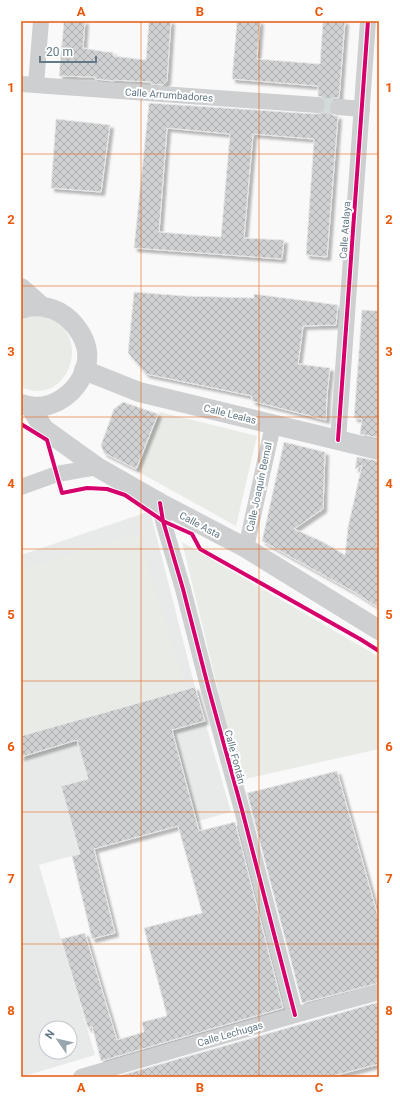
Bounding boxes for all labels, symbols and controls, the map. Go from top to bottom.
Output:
text: A [77,4,86,19]
text: B [196,4,204,19]
text: C [315,4,324,19]
scale bar [40,38,96,64]
text: 20 m [46,45,73,59]
text: 1 [7,80,15,95]
text: 1 [385,80,393,95]
street label: Calle Arrumbadores [125,86,213,104]
street label: Calle Atalaya [338,201,352,259]
text: 2 [7,212,15,227]
text: 2 [385,212,393,227]
text: 3 [7,344,15,359]
text: 3 [385,344,393,359]
street label: Calle Lealas [203,402,257,426]
street label: Calle Joaquín Bernal [244,441,274,533]
text: 4 [7,476,15,491]
text: 4 [385,476,393,491]
street label: Calle Asta [178,510,222,540]
text: 5 [7,607,15,622]
text: 5 [385,607,393,622]
street label: Calle Fontán [223,729,247,785]
text: 6 [7,739,15,754]
text: 6 [385,739,393,754]
text: 7 [7,871,15,886]
text: 7 [385,871,393,886]
text: 8 [7,1003,15,1018]
text: 8 [385,1003,393,1018]
street label: Calle Lechugas [196,1019,264,1049]
north arrow [38,1020,78,1060]
text: N [43,1028,58,1042]
text: A [77,1080,86,1095]
text: B [196,1080,204,1095]
text: C [315,1080,324,1095]

